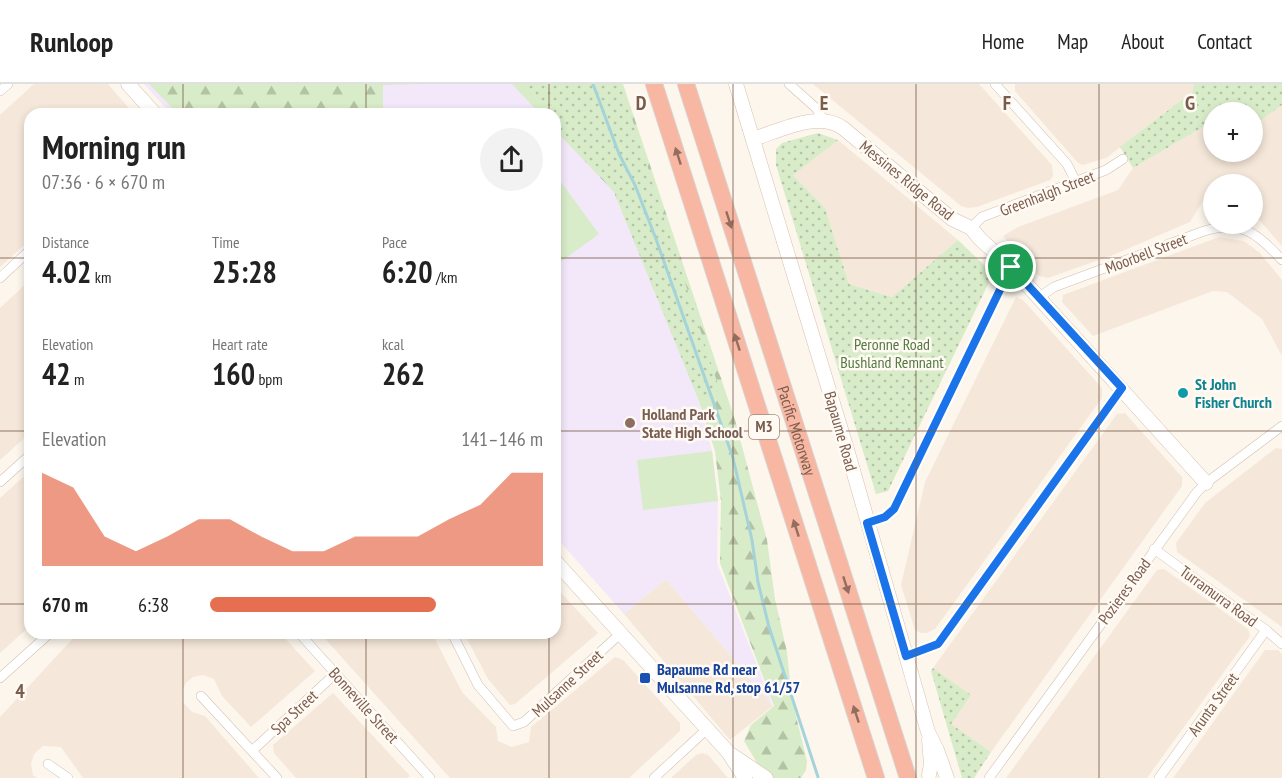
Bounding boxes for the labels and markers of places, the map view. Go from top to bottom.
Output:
pin [985,241,1036,292]
place label: St John Fisher Church [1195,374,1272,412]
marker: St John Fisher Church [1176,386,1190,400]
place label: Holland Park State High School [642,404,743,442]
marker: Holland Park State High School [623,416,637,430]
place label: Bapaume Rd near Mulsanne Rd, stop 61/57 [657,659,800,697]
marker: Bapaume Rd near Mulsanne Rd, stop 61/57 [638,671,652,685]

